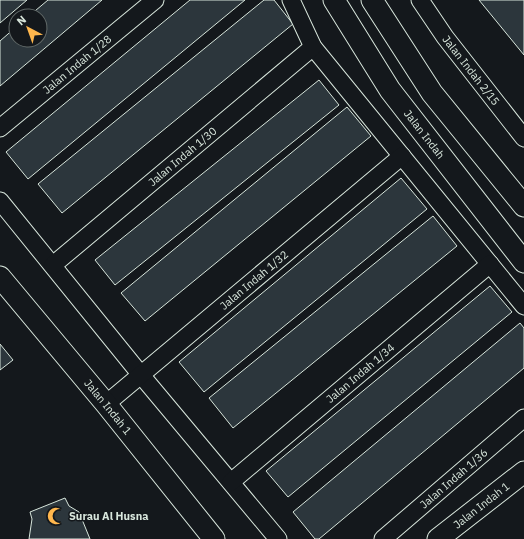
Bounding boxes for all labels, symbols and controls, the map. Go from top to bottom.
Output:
north arrow [8,8,48,48]
text: N [14,13,29,28]
street label: Jalan Indah 1/28 [40,32,114,97]
street label: Jalan Indah 2/15 [439,33,503,108]
street label: Jalan Indah [401,107,448,162]
street label: Jalan Indah 1/30 [145,124,220,189]
street label: Jalan Indah 1/32 [217,247,291,313]
street label: Jalan Indah 1/34 [323,340,398,406]
street label: Jalan Indah 1 [81,376,135,438]
street label: Jalan Indah 1/36 [418,446,490,512]
street label: Jalan Indah 1 [450,480,512,532]
mosque icon: Surau Al Husna [46,506,66,526]
place label: Surau Al Husna [69,509,148,523]

